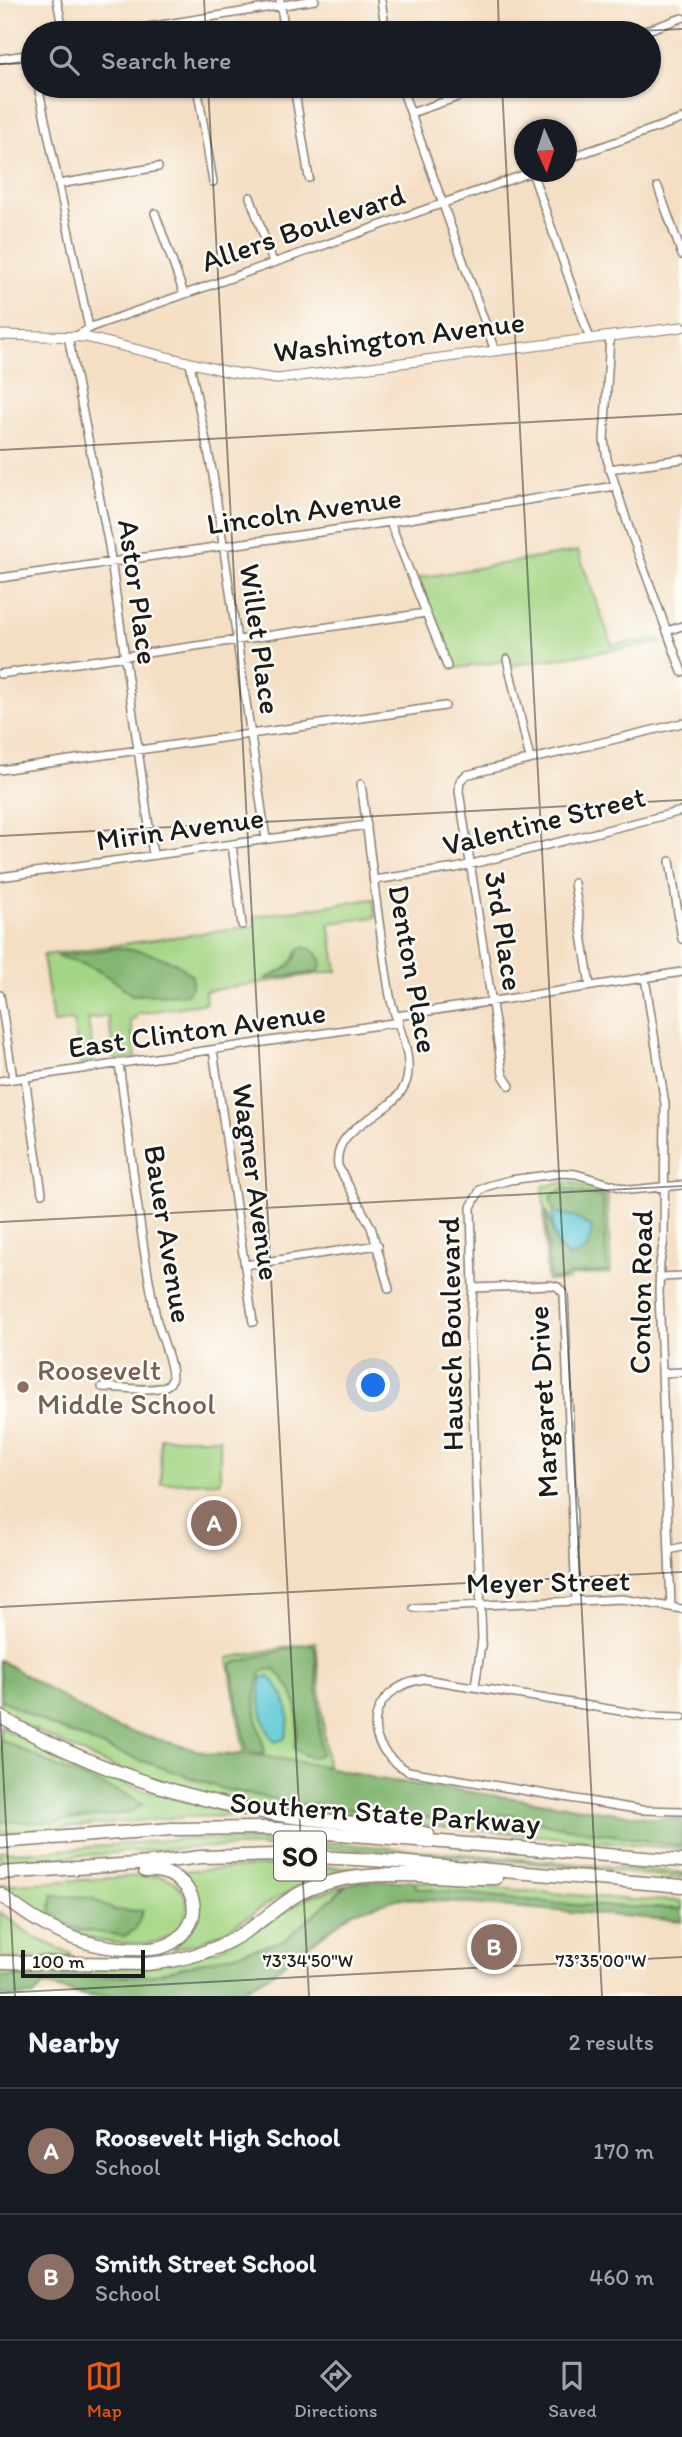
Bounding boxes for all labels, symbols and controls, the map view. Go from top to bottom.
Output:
search box [21,21,661,98]
icon: search [45,41,83,79]
text: Search here [101,44,231,76]
north arrow [514,119,577,182]
street label: Allers Boulevard [196,175,410,280]
street label: Washington Avenue [271,303,527,370]
street label: Lincoln Avenue [204,479,404,542]
street label: Astor Place [110,517,167,667]
street label: Willet Place [232,561,289,717]
street label: Valentine Street [439,777,649,864]
street label: Mirin Avenue [94,798,266,859]
street label: 3rd Place [477,868,532,993]
street label: Denton Place [380,882,447,1056]
street label: East Clinton Avenue [66,993,328,1066]
street label: Wagner Avenue [224,1081,289,1283]
street label: Bauer Avenue [136,1142,201,1326]
street label: Conlon Road [621,1209,660,1375]
street label: Hausch Boulevard [430,1216,471,1452]
street label: Margaret Drive [519,1305,566,1499]
place label: Roosevelt Middle School [37,1351,216,1422]
your location [356,1368,390,1402]
marker: Roosevelt Middle School [15,1379,31,1395]
pin: A [191,1497,237,1549]
street label: Meyer Street [466,1562,630,1601]
street label: Southern State Parkway [229,1783,541,1842]
road number: SO [274,1832,326,1881]
pin: B [471,1921,517,1973]
scale bar [21,1947,145,1979]
text: 100 m [32,1950,84,1973]
text: 73°34'50"W [263,1950,353,1972]
text: 73°35'00"W [556,1950,646,1972]
text: Nearby [28,2023,119,2060]
text: 2 results [568,2028,654,2056]
text: Roosevelt High School [95,2121,340,2153]
text: A [44,2137,58,2165]
text: 170 m [593,2137,654,2165]
text: School [95,2153,160,2181]
text: Smith Street School [95,2247,316,2279]
text: B [44,2263,58,2291]
text: 460 m [589,2263,654,2291]
text: School [95,2279,160,2307]
tab: Map [85,2357,123,2422]
tab: Directions [294,2357,378,2422]
tab: Saved [548,2357,597,2422]

